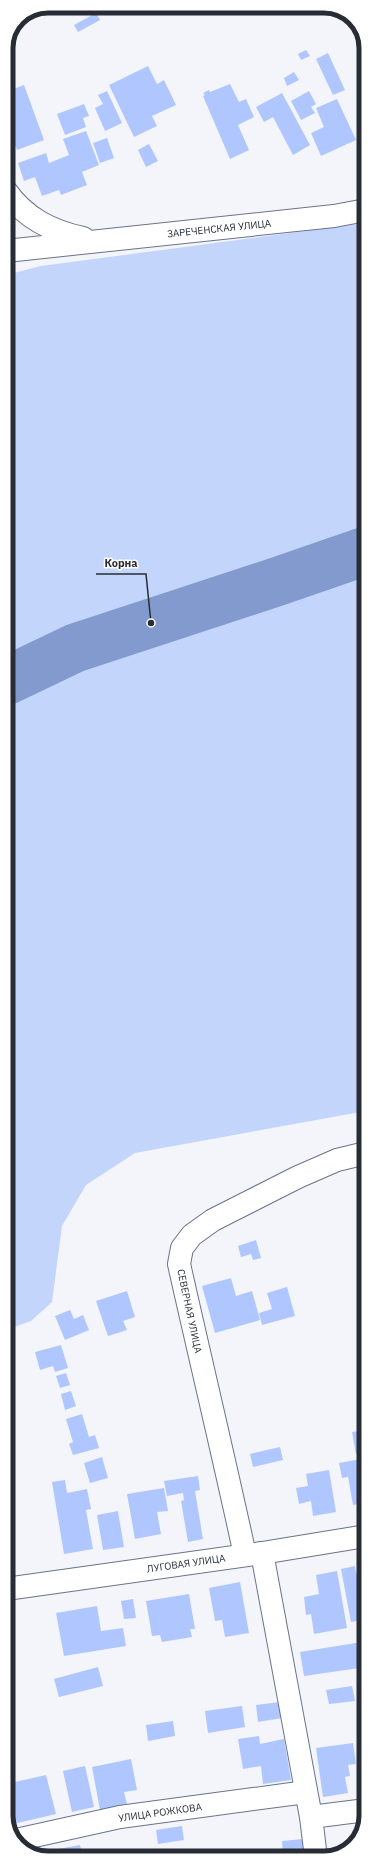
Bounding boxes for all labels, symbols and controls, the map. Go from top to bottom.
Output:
street label: ЗАРЕЧЕНСКАЯ УЛИЦА [166,217,272,240]
callout: Корна [96,551,146,574]
text: Корна [104,556,138,570]
street label: СЕВЕРНАЯ УЛИЦА [174,1268,205,1355]
street label: ЛУГОВАЯ УЛИЦА [146,1551,227,1575]
street label: УЛИЦА РОЖКОВА [117,1800,203,1825]

